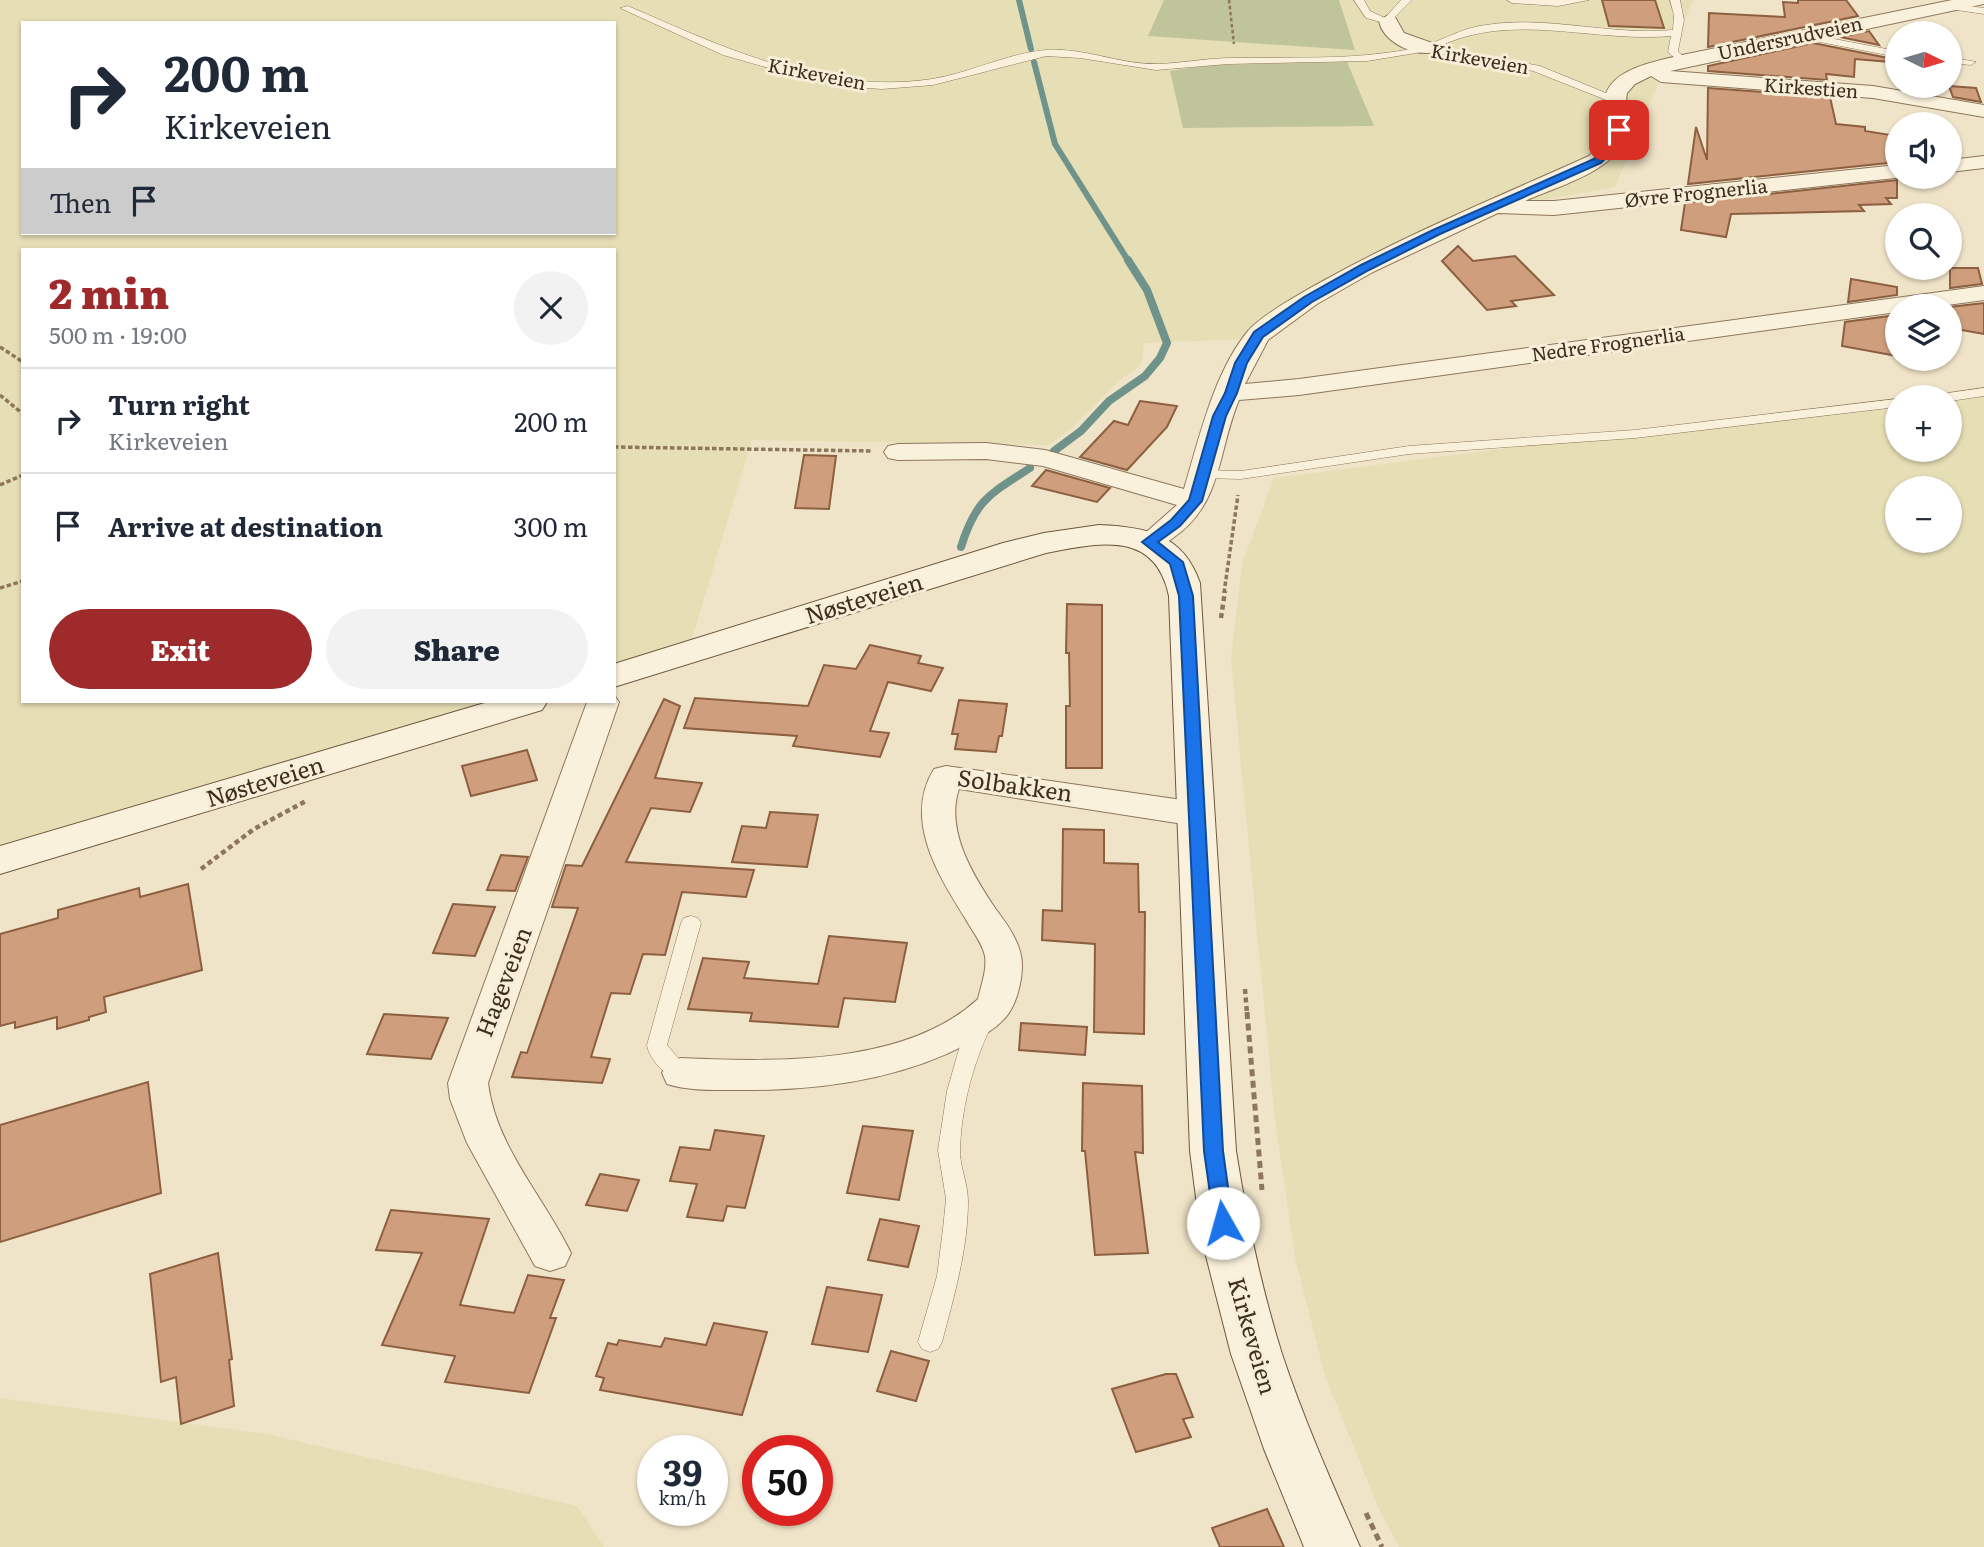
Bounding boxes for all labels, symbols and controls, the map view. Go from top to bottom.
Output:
street label: Undersrudveien [1715,8,1865,66]
north arrow [1885,21,1962,98]
map controls [1885,21,1962,553]
text: 200 m [164,34,309,107]
street label: Kirkeveien [1429,36,1532,80]
icon: right [49,49,140,140]
street label: Kirkeveien [766,50,869,96]
street label: Kirkestien [1763,70,1859,104]
pin [1589,100,1649,160]
text: Kirkeveien [164,101,331,149]
icon: arrive [1600,111,1638,149]
button: sound [1885,112,1962,189]
street label: Øvre Frognerlia [1623,171,1769,213]
text: Then [49,182,111,221]
icon: arrive [125,182,163,220]
button: search [1885,203,1962,280]
text: 2 min [49,260,169,322]
button: close [514,271,588,345]
button: layers [1885,294,1962,371]
text: 500 m · 19:00 [49,317,187,351]
street label: Nedre Frognerlia [1530,318,1687,368]
text: Turn right [108,384,250,423]
button: + [1885,385,1962,462]
text: 200 m [514,401,588,440]
icon: right [49,402,87,440]
text: Kirkeveien [108,423,228,457]
button: − [1885,476,1962,553]
text: Arrive at destination [108,506,383,545]
text: 300 m [513,506,588,545]
icon: arrive [49,507,87,545]
street label: Nøsteveien [800,563,927,631]
button: Exit [49,609,312,689]
button: Share [326,609,588,689]
street label: Nøsteveien [201,746,328,814]
street label: Solbakken [956,759,1075,809]
street label: Hageveien [466,921,539,1041]
position arrow [1186,1186,1260,1260]
street label: Kirkeveien [1221,1273,1287,1398]
speed limit sign: 50 [742,1435,833,1526]
text: 39 [663,1445,702,1497]
text: km/h [659,1484,706,1511]

